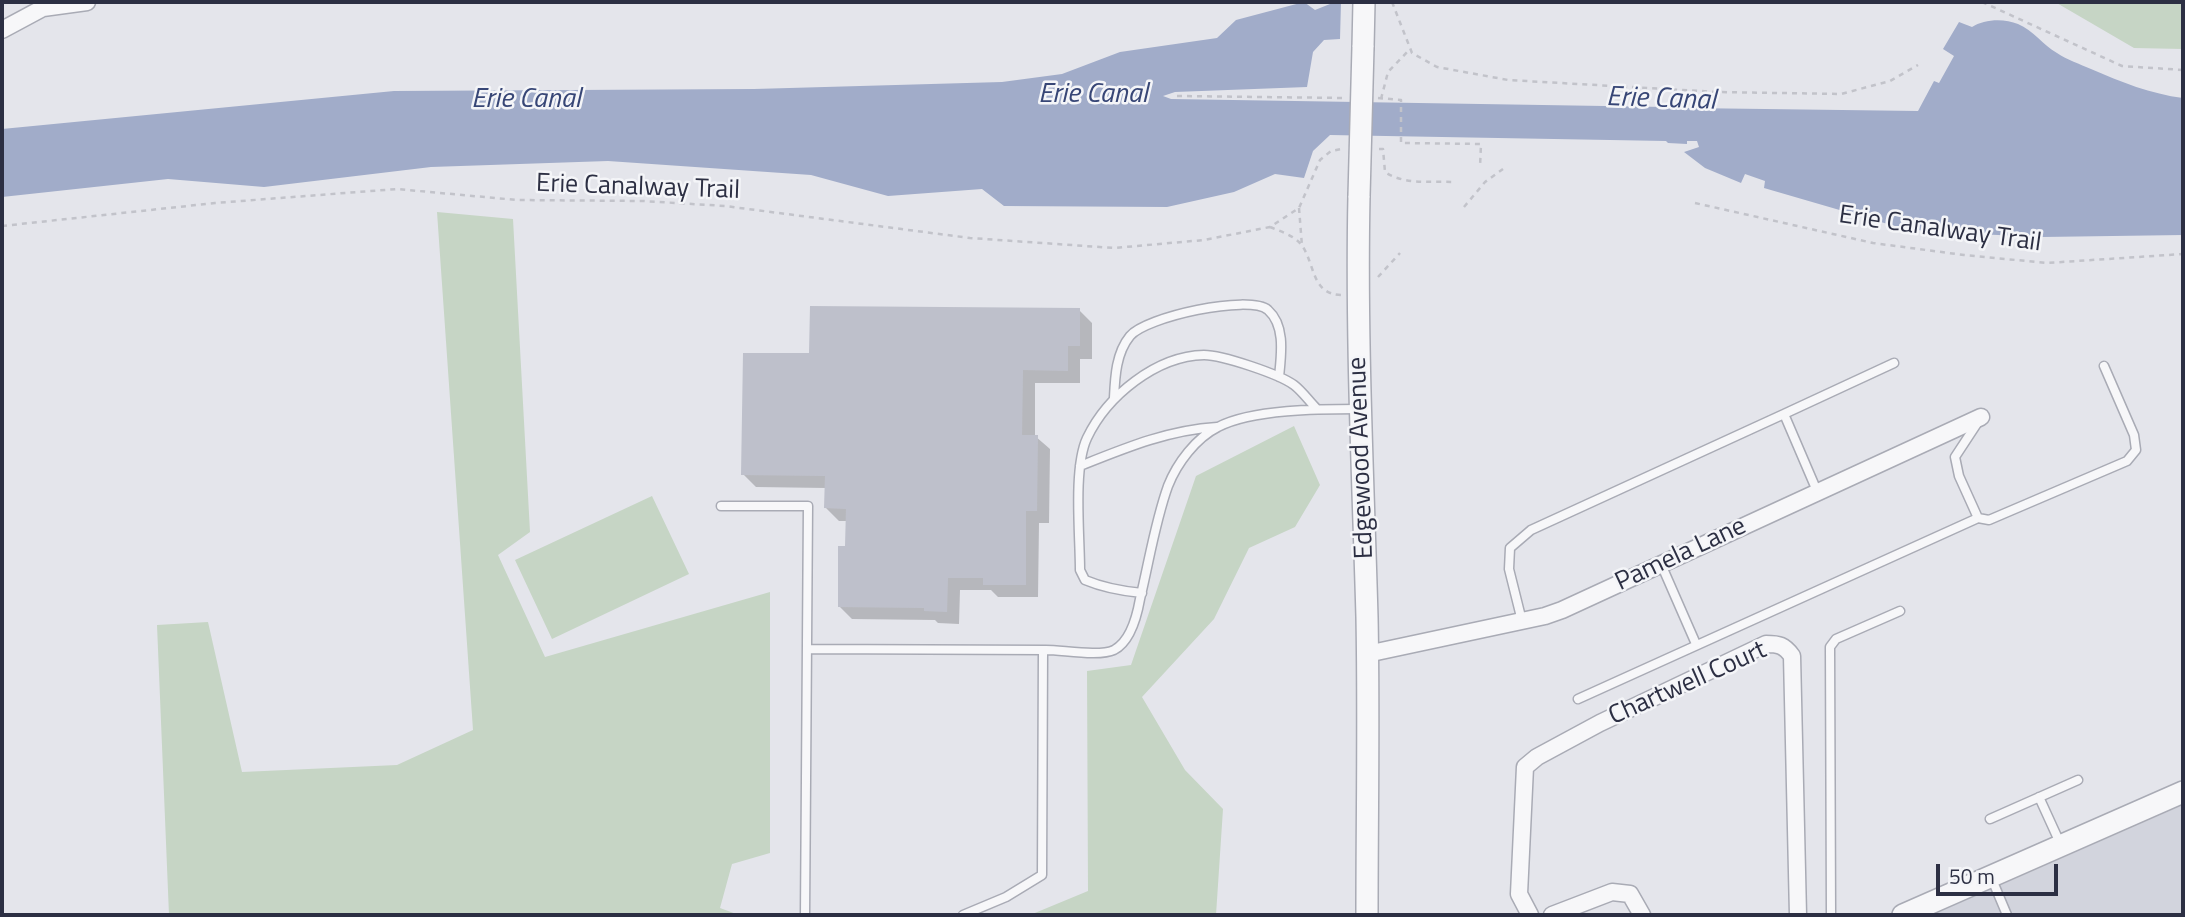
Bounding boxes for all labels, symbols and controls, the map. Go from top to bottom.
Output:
water label: Erie Canal [1038,78,1148,112]
water label: Erie Canal [1606,81,1716,119]
water label: Erie Canal [471,83,581,117]
street label: Erie Canalway Trail [535,169,741,207]
street label: Erie Canalway Trail [1837,200,2043,260]
street label: Edgewood Avenue [1343,356,1381,560]
street label: Pamela Lane [1611,511,1751,599]
street label: Chartwell Court [1604,635,1772,733]
scale bar [1940,850,2062,894]
text: 50 m [1949,860,1995,892]

